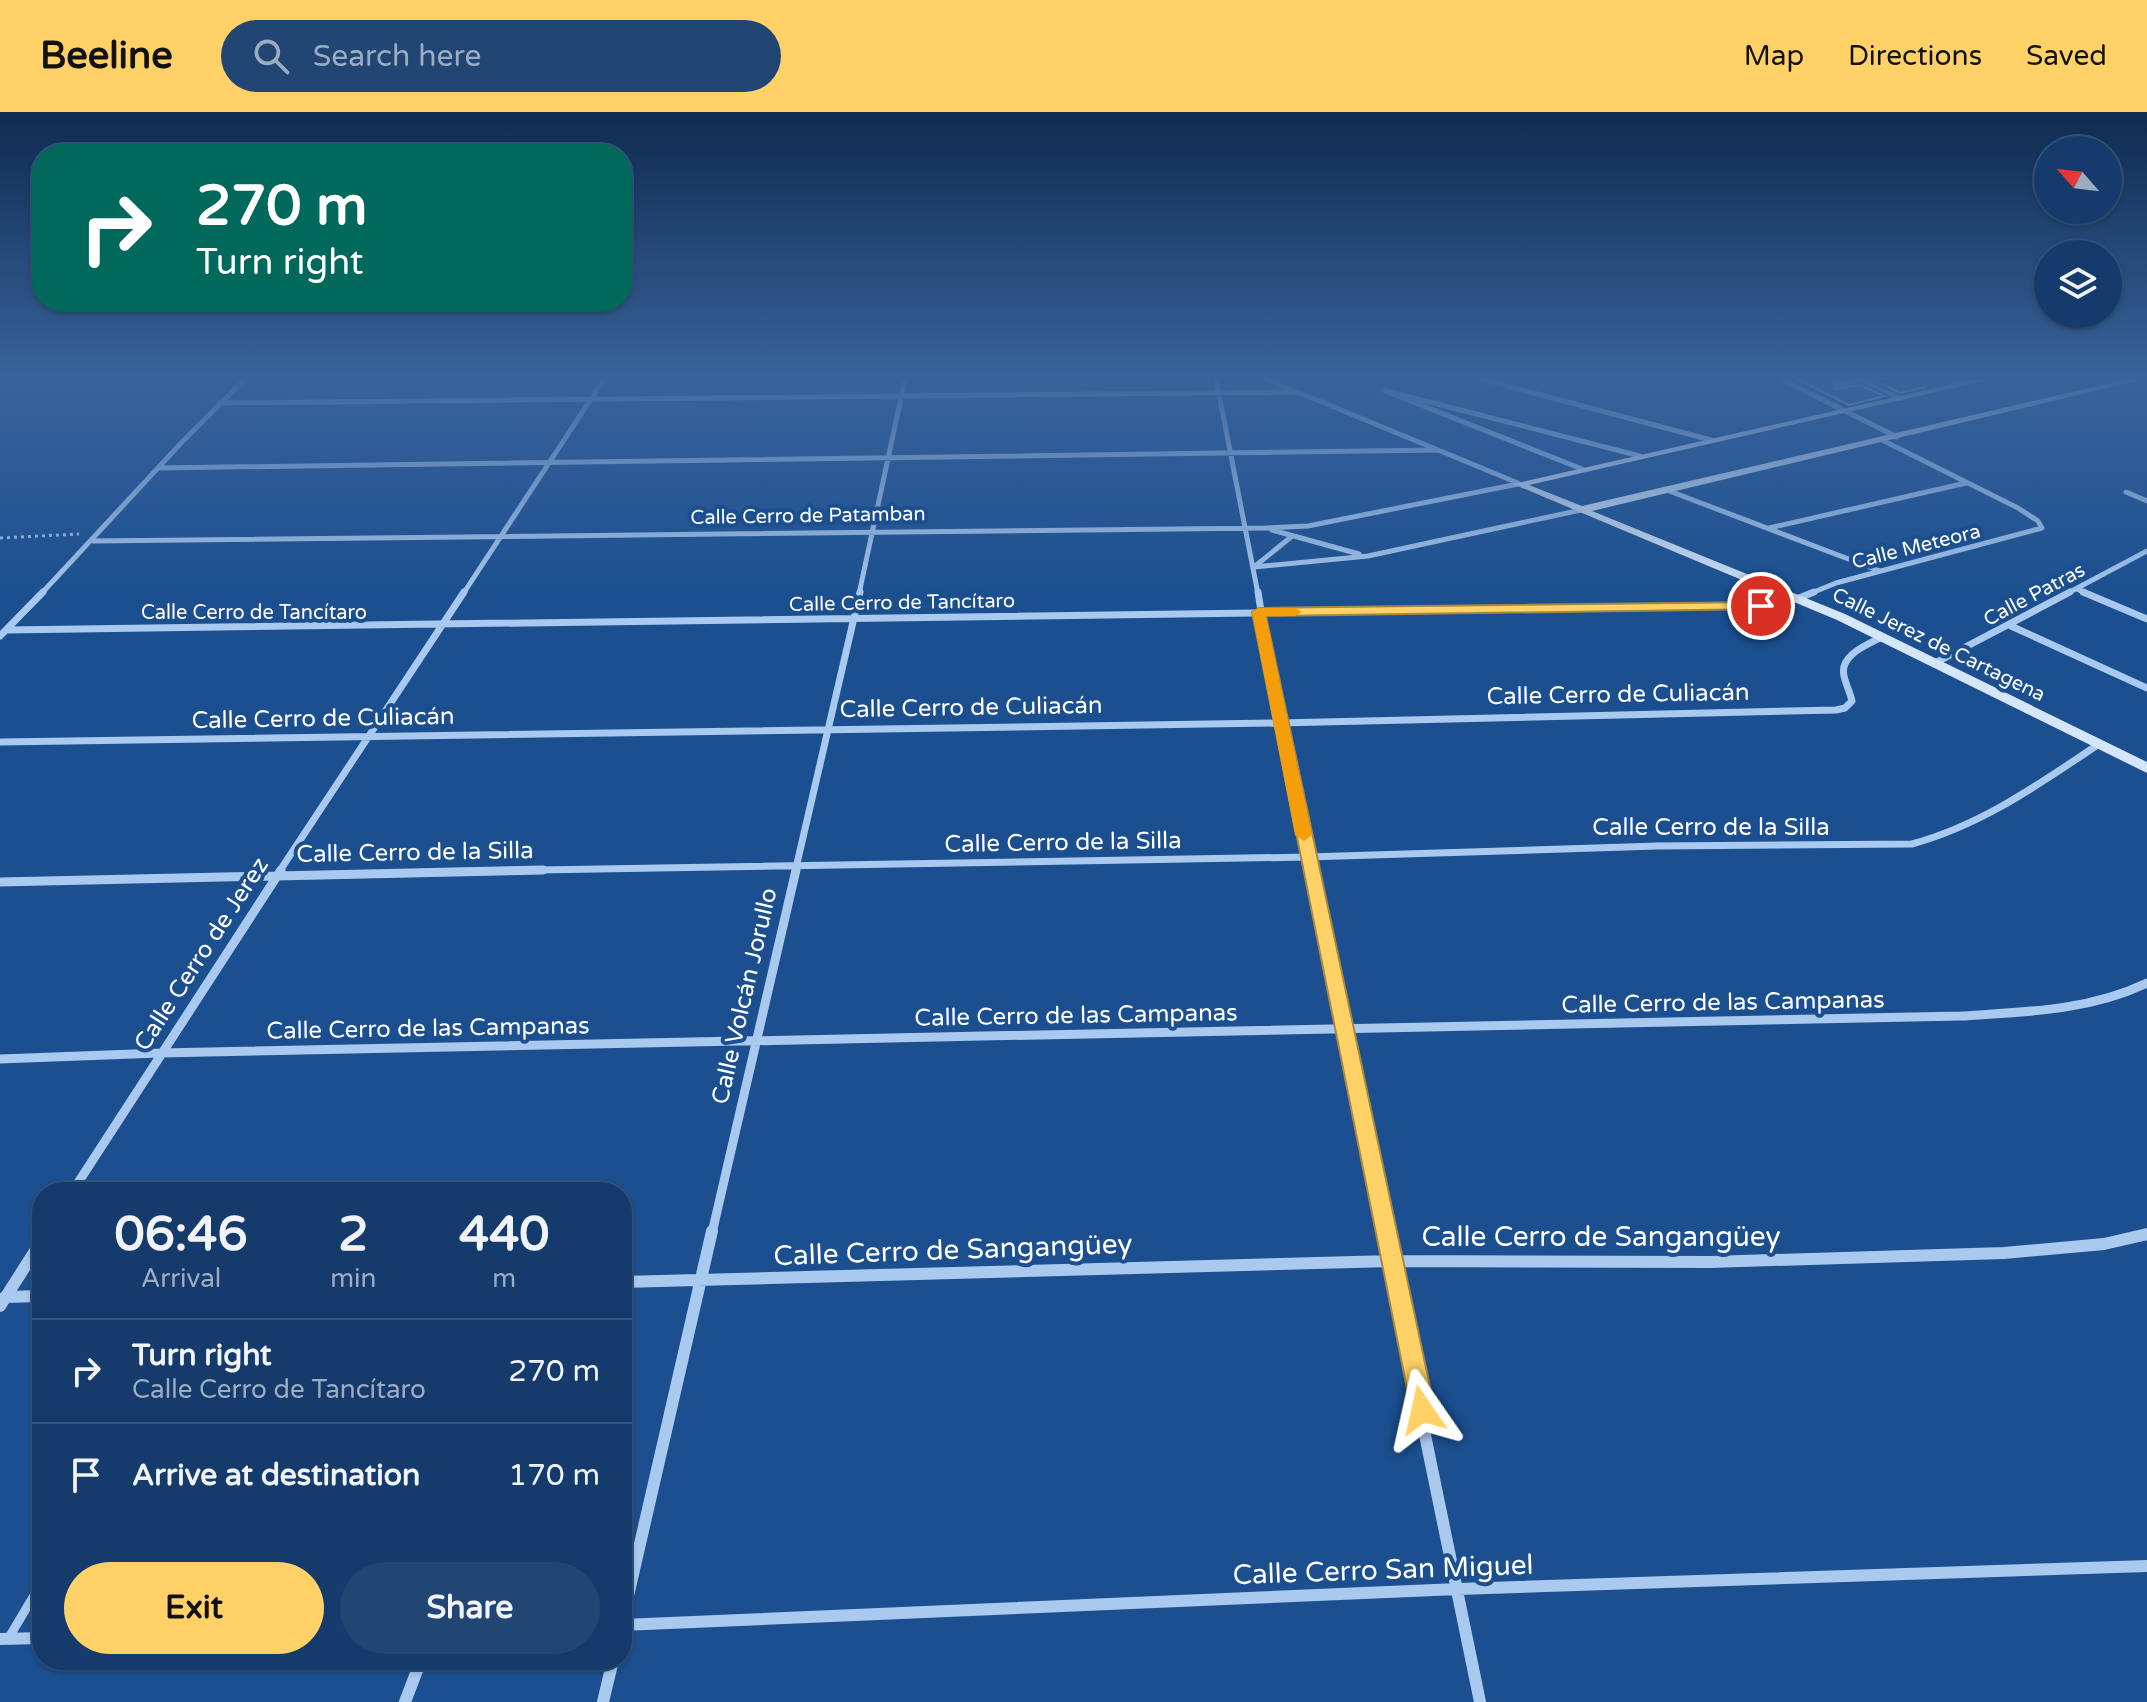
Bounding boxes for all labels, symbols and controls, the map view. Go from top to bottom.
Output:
search box [221,20,781,92]
text: Beeline [40,33,173,79]
icon: search [249,34,293,78]
text: Search here [313,38,481,75]
text: Map [1744,39,1804,73]
text: Directions [1848,39,1982,73]
text: Saved [2026,39,2107,73]
north arrow [2034,136,2122,224]
map controls [2034,136,2122,328]
text: 270 m [196,173,367,240]
icon: right [64,176,168,280]
button: layers [2034,240,2122,328]
text: Turn right [196,241,363,284]
street label: Calle Cerro de Patamban [690,502,926,530]
street label: Calle Meteora [1849,519,1983,575]
street label: Calle Patras [1980,558,2089,632]
pin [1727,572,1795,640]
street label: Calle Jerez de Cartagena [1828,583,2049,707]
icon: arrive [1739,584,1783,628]
street label: Calle Cerro de Tancítaro [789,589,1015,617]
street label: Calle Cerro de Tancítaro [141,601,367,625]
street label: Calle Cerro de Culiacán [1486,678,1750,711]
street label: Calle Cerro de Culiacán [839,691,1103,724]
street label: Calle Cerro de Culiacán [191,702,455,735]
street label: Calle Cerro de la Silla [1592,813,1830,842]
street label: Calle Cerro de la Silla [944,826,1182,859]
street label: Calle Cerro de la Silla [296,836,534,869]
street label: Calle Cerro de Jerez [128,852,275,1056]
street label: Calle Volcán Jorullo [705,885,783,1107]
street label: Calle Cerro de las Campanas [1561,985,1885,1020]
street label: Calle Cerro de las Campanas [914,998,1238,1033]
street label: Calle Cerro de las Campanas [266,1011,590,1046]
text: 06:46 [115,1206,248,1264]
text: 2 [338,1206,368,1264]
text: 440 [459,1206,549,1264]
street label: Calle Cerro de Sangangüey [1421,1220,1781,1254]
street label: Calle Cerro de Sangangüey [773,1227,1133,1273]
text: Arrival [141,1263,221,1294]
text: min [330,1263,376,1294]
text: m [492,1263,516,1294]
text: Turn right [132,1337,272,1374]
icon: right [64,1349,108,1393]
text: 270 m [508,1353,600,1390]
position arrow [1380,1368,1464,1452]
text: Calle Cerro de Tancítaro [132,1374,426,1405]
icon: arrive [64,1453,108,1497]
text: Arrive at destination [132,1457,420,1494]
text: 170 m [508,1457,600,1494]
street label: Calle Cerro San Miguel [1232,1548,1534,1592]
button: Exit [64,1562,324,1654]
button: Share [340,1562,600,1654]

